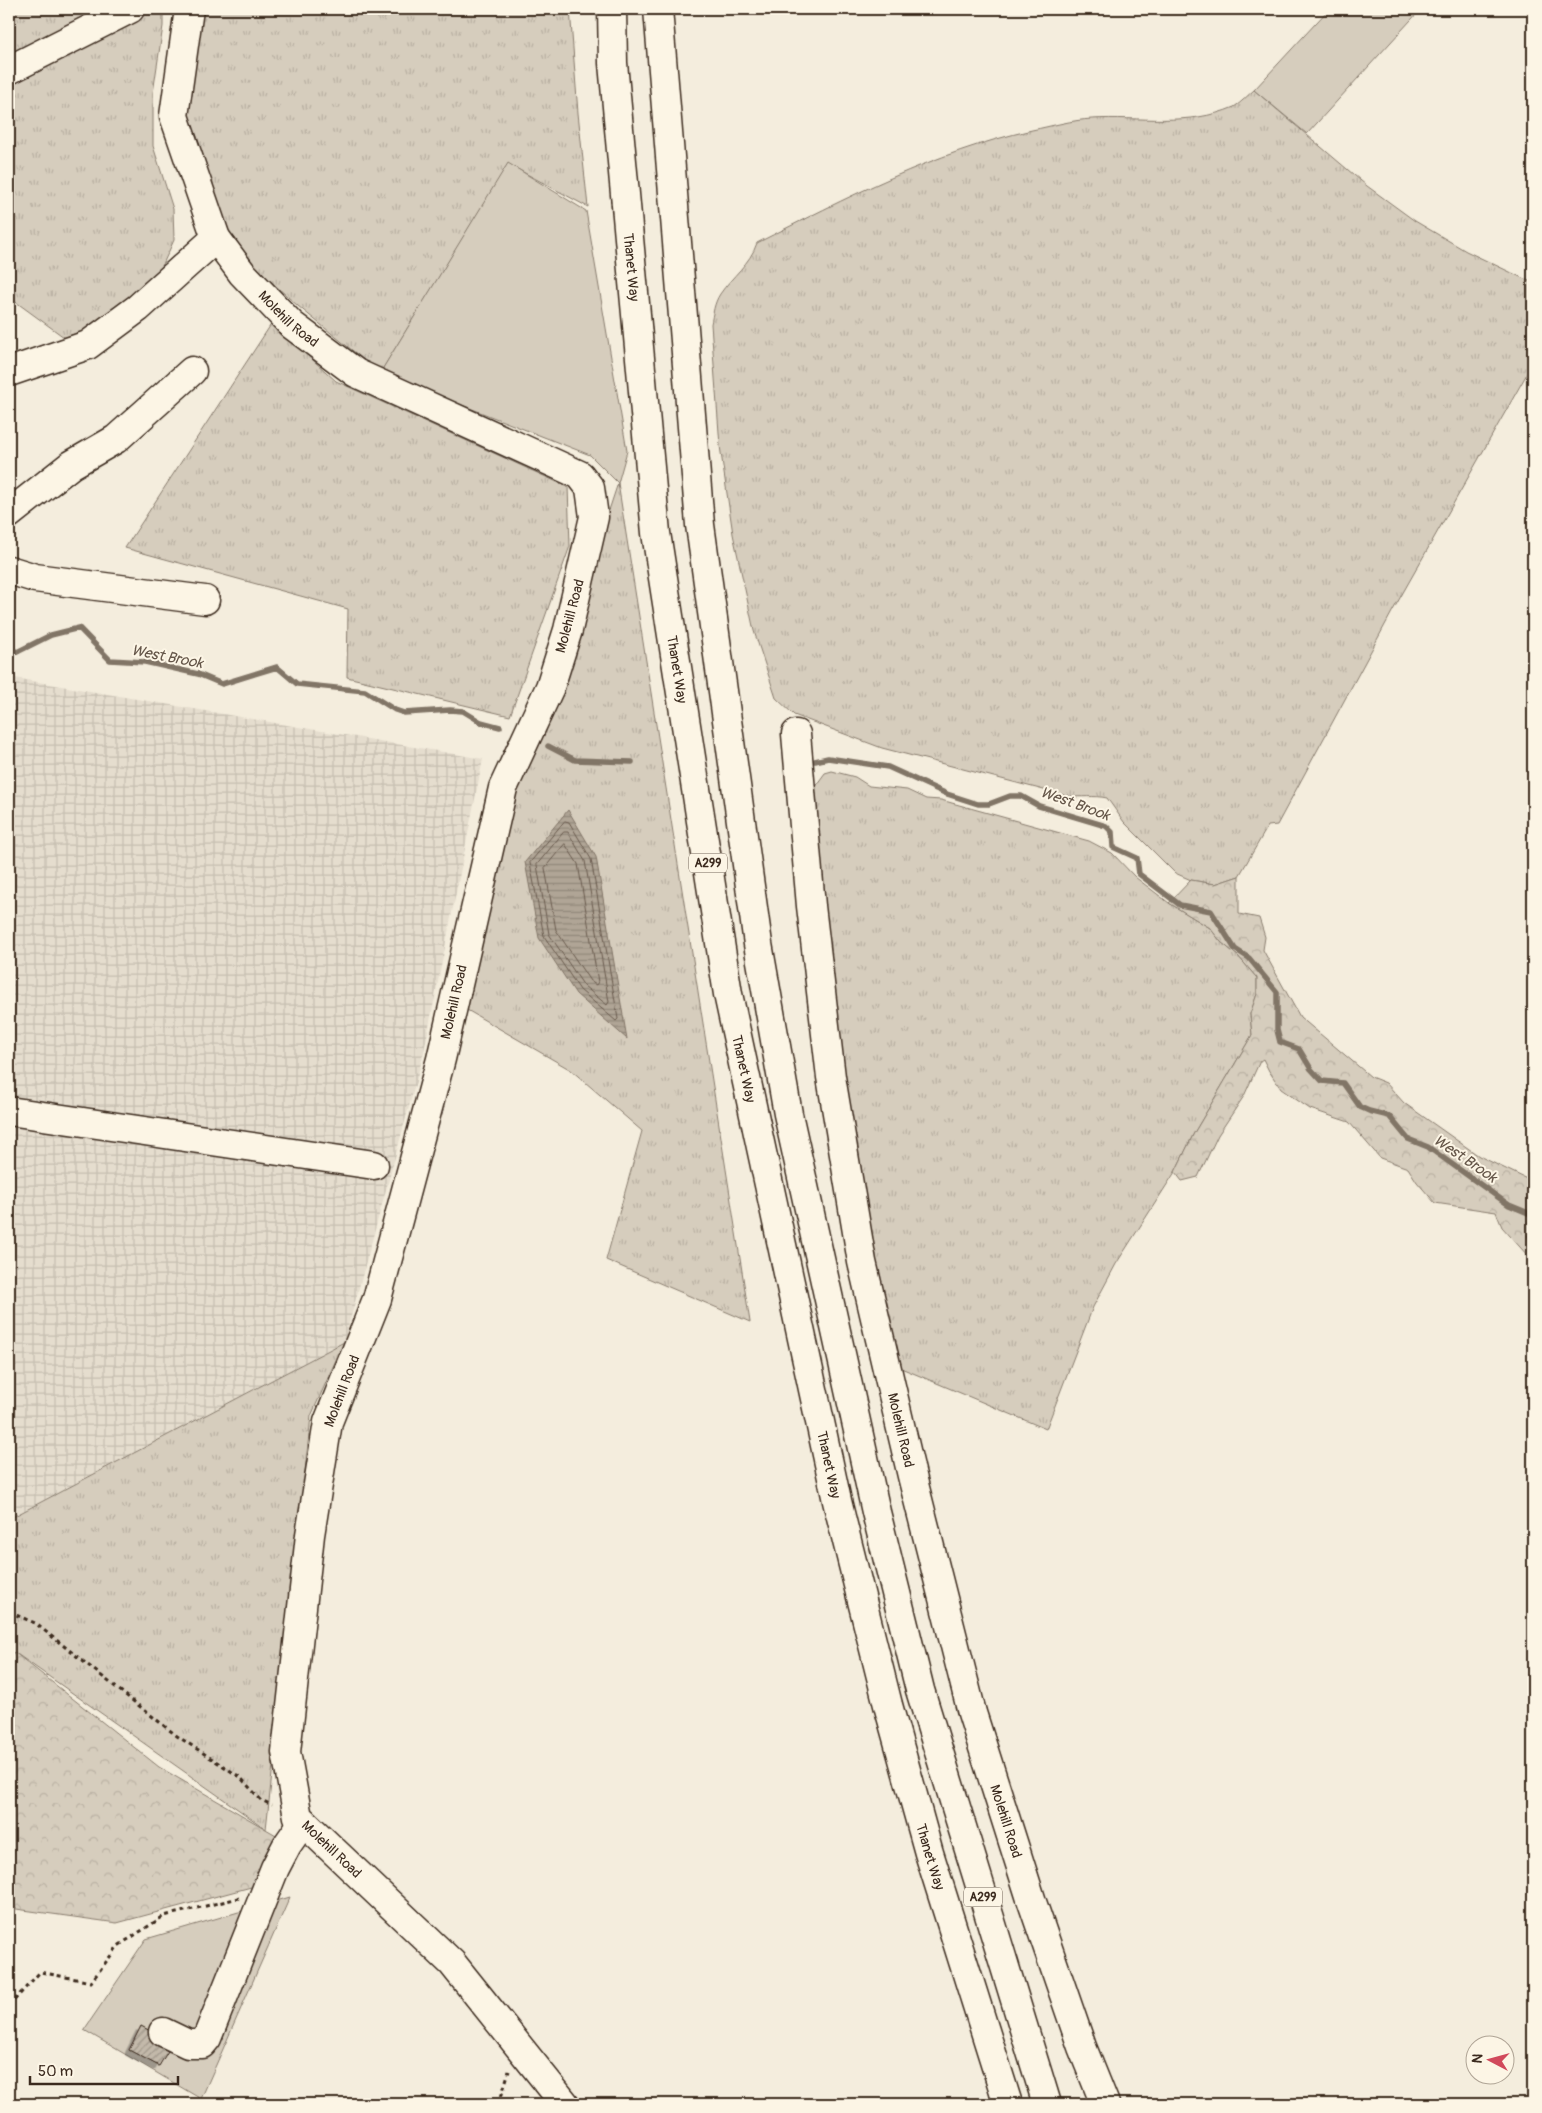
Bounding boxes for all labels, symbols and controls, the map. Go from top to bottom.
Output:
street label: Thanet Way [620,232,643,302]
street label: Molehill Road [255,287,322,351]
street label: Molehill Road [552,577,588,655]
street label: Thanet Way [664,634,691,705]
water label: West Brook [130,641,206,674]
water label: West Brook [1038,783,1114,826]
road number: A299 [689,854,727,872]
street label: Molehill Road [437,963,471,1041]
street label: Thanet Way [729,1033,760,1104]
water label: West Brook [1430,1131,1502,1188]
street label: Molehill Road [320,1352,364,1429]
street label: Molehill Road [884,1391,918,1469]
street label: Thanet Way [814,1429,845,1500]
street label: Molehill Road [987,1782,1026,1860]
street label: Molehill Road [298,1817,365,1881]
street label: Thanet Way [913,1822,949,1892]
road number: A299 [964,1888,1002,1906]
north arrow [1464,2036,1514,2086]
scale bar [30,2053,178,2085]
text: N [1469,2053,1487,2064]
text: 50 m [38,2062,73,2081]

